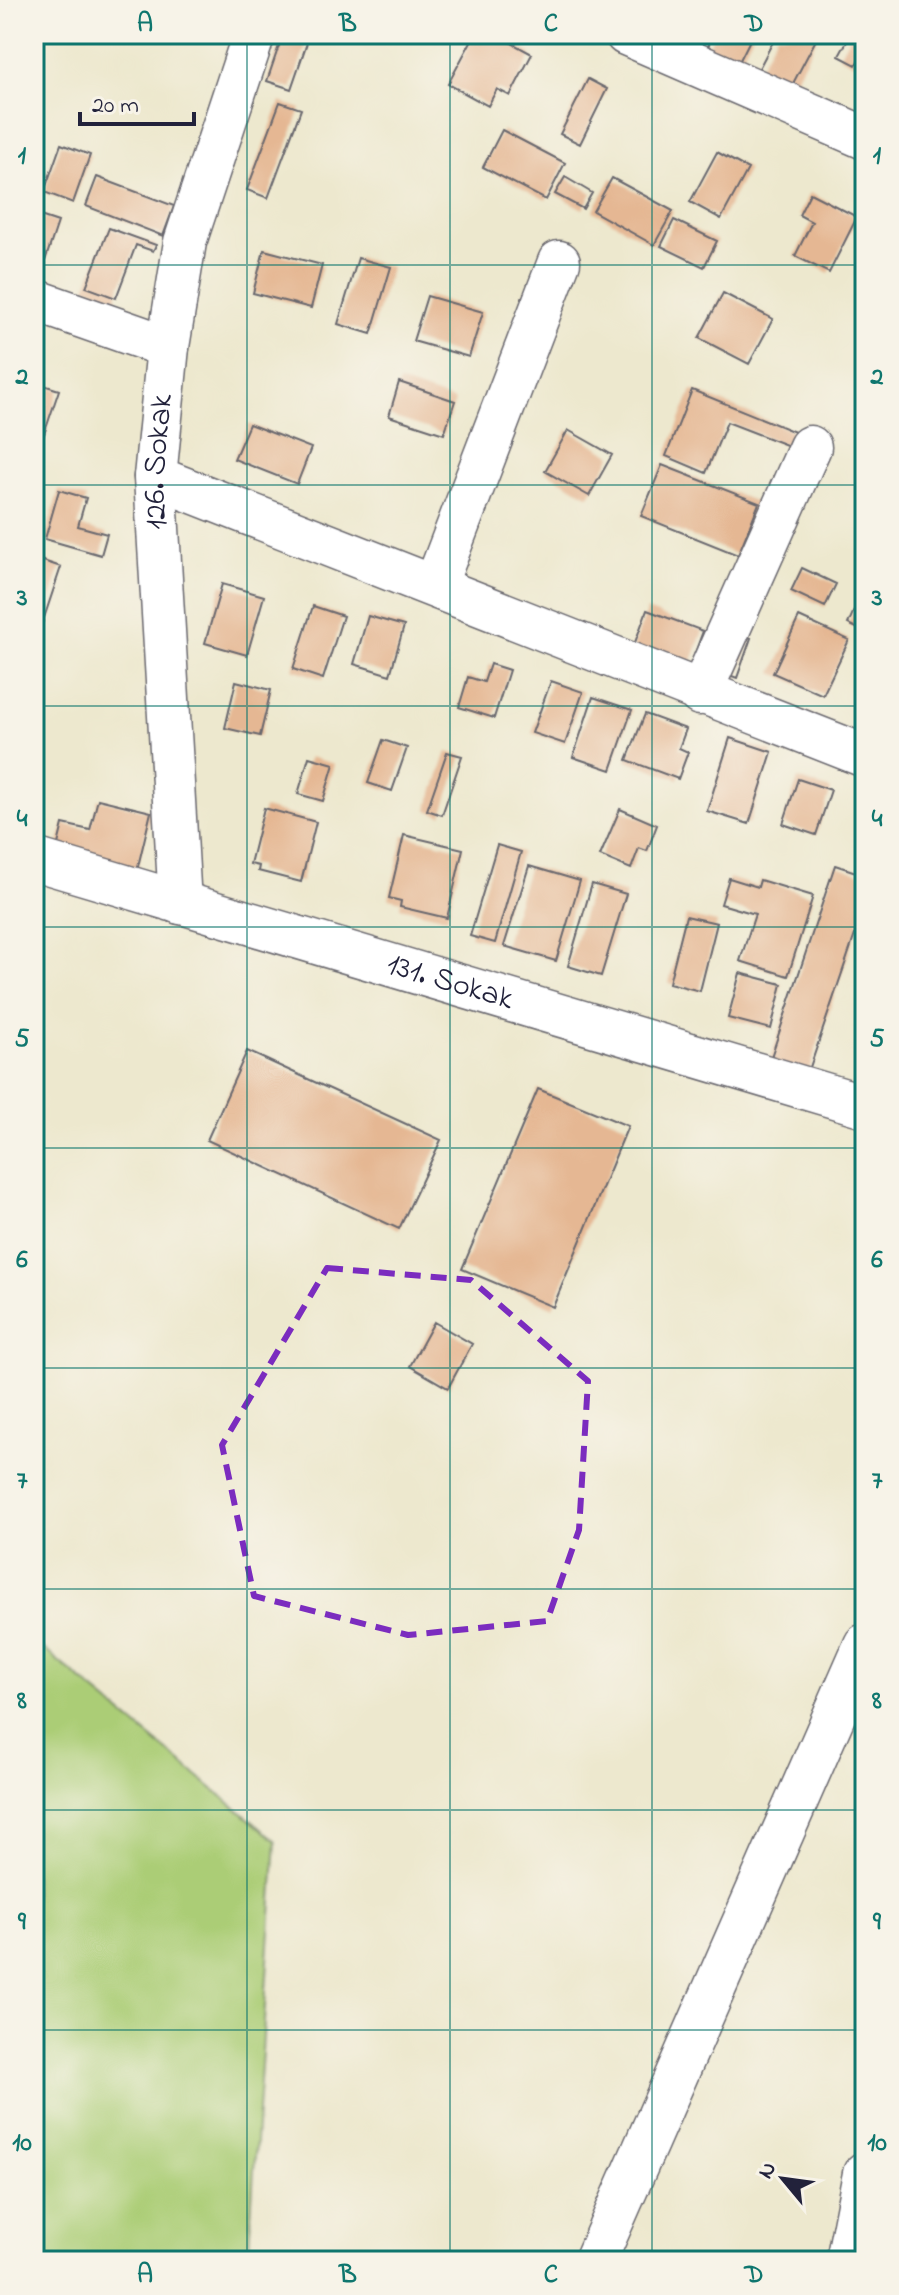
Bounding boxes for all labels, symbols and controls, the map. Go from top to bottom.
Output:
text: A [137,6,153,44]
text: B [338,6,357,44]
text: C [544,6,558,44]
text: D [743,6,764,44]
scale bar [80,76,194,126]
text: 20 m [92,89,139,124]
text: 1 [18,138,27,176]
text: 1 [873,138,882,176]
text: 2 [15,359,29,397]
text: 2 [870,359,884,397]
street label: 126. Sokak [131,391,187,531]
text: 3 [16,580,28,618]
text: 3 [871,580,883,618]
text: 4 [17,801,28,839]
text: 4 [872,801,883,839]
street label: 131. Sokak [381,942,520,1024]
text: 5 [15,1021,30,1059]
text: 5 [870,1021,885,1059]
text: 6 [16,1242,28,1280]
text: 6 [871,1242,883,1280]
text: 7 [17,1463,28,1501]
text: 7 [872,1463,883,1501]
text: 8 [16,1683,27,1721]
text: 8 [871,1683,882,1721]
text: 9 [17,1904,27,1942]
text: 9 [872,1904,882,1942]
text: 10 [12,2125,32,2163]
text: 10 [867,2125,887,2163]
north arrow [743,2139,823,2219]
text: N [751,2157,786,2185]
text: A [137,2257,153,2295]
text: B [338,2257,357,2295]
text: C [544,2257,558,2295]
text: D [743,2257,764,2295]

